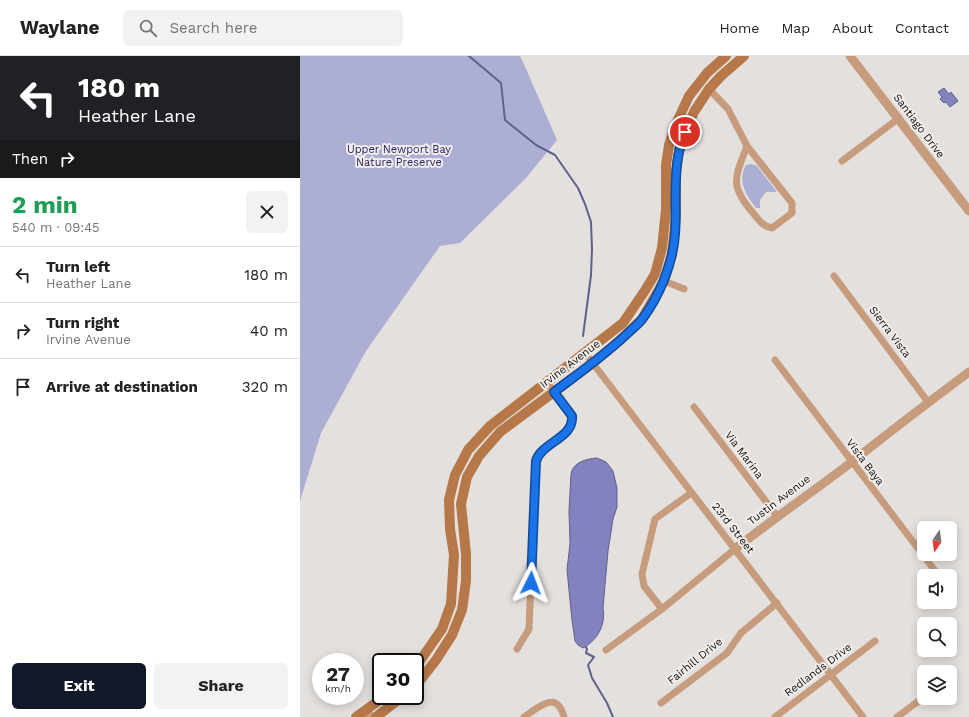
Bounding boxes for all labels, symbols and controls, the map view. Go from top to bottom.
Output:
search box [123,10,403,46]
text: Waylane [20,16,99,39]
icon: search [137,17,159,39]
text: Search here [169,19,257,37]
text: Home [719,20,759,36]
text: Map [781,20,810,36]
text: About [832,20,873,36]
text: Contact [895,20,949,36]
text: 180 m [78,71,160,104]
icon: left [12,72,64,124]
street label: Santiago Drive [891,91,947,161]
text: Heather Lane [78,105,196,126]
pin [668,115,702,149]
icon: arrive [674,121,696,143]
park label: Upper Newport Bay Nature Preserve [347,143,451,169]
icon: right [56,148,78,170]
text: Then [12,150,48,168]
text: 2 min [12,191,78,219]
button: close [246,191,288,233]
text: 540 m · 09:45 [12,220,100,235]
text: Turn left [46,258,110,276]
icon: left [12,264,34,286]
text: 180 m [244,266,288,284]
text: Heather Lane [46,276,131,291]
street label: Sierra Vista [866,304,914,360]
text: Turn right [46,314,119,332]
icon: right [12,320,34,342]
text: 40 m [250,322,288,340]
text: Irvine Avenue [46,332,131,347]
street label: Irvine Avenue [537,337,603,391]
icon: arrive [12,376,34,398]
text: Arrive at destination [46,378,198,396]
text: 320 m [242,378,288,396]
street label: Via Marina [722,429,766,481]
street label: Vista Baya [843,436,887,488]
street label: Tustin Avenue [745,472,813,528]
street label: 23rd Street [709,500,757,556]
north arrow [917,521,957,561]
map controls [917,521,957,705]
position arrow [510,562,552,604]
button: sound [917,569,957,609]
button: search [917,617,957,657]
street label: Fairhill Drive [665,635,725,687]
street label: Redlands Drive [782,641,854,699]
speed limit sign: 30 [372,653,424,705]
text: 27 [326,662,350,686]
button: Exit [12,663,146,709]
button: Share [154,663,288,709]
button: layers [917,665,957,705]
text: km/h [325,683,351,694]

